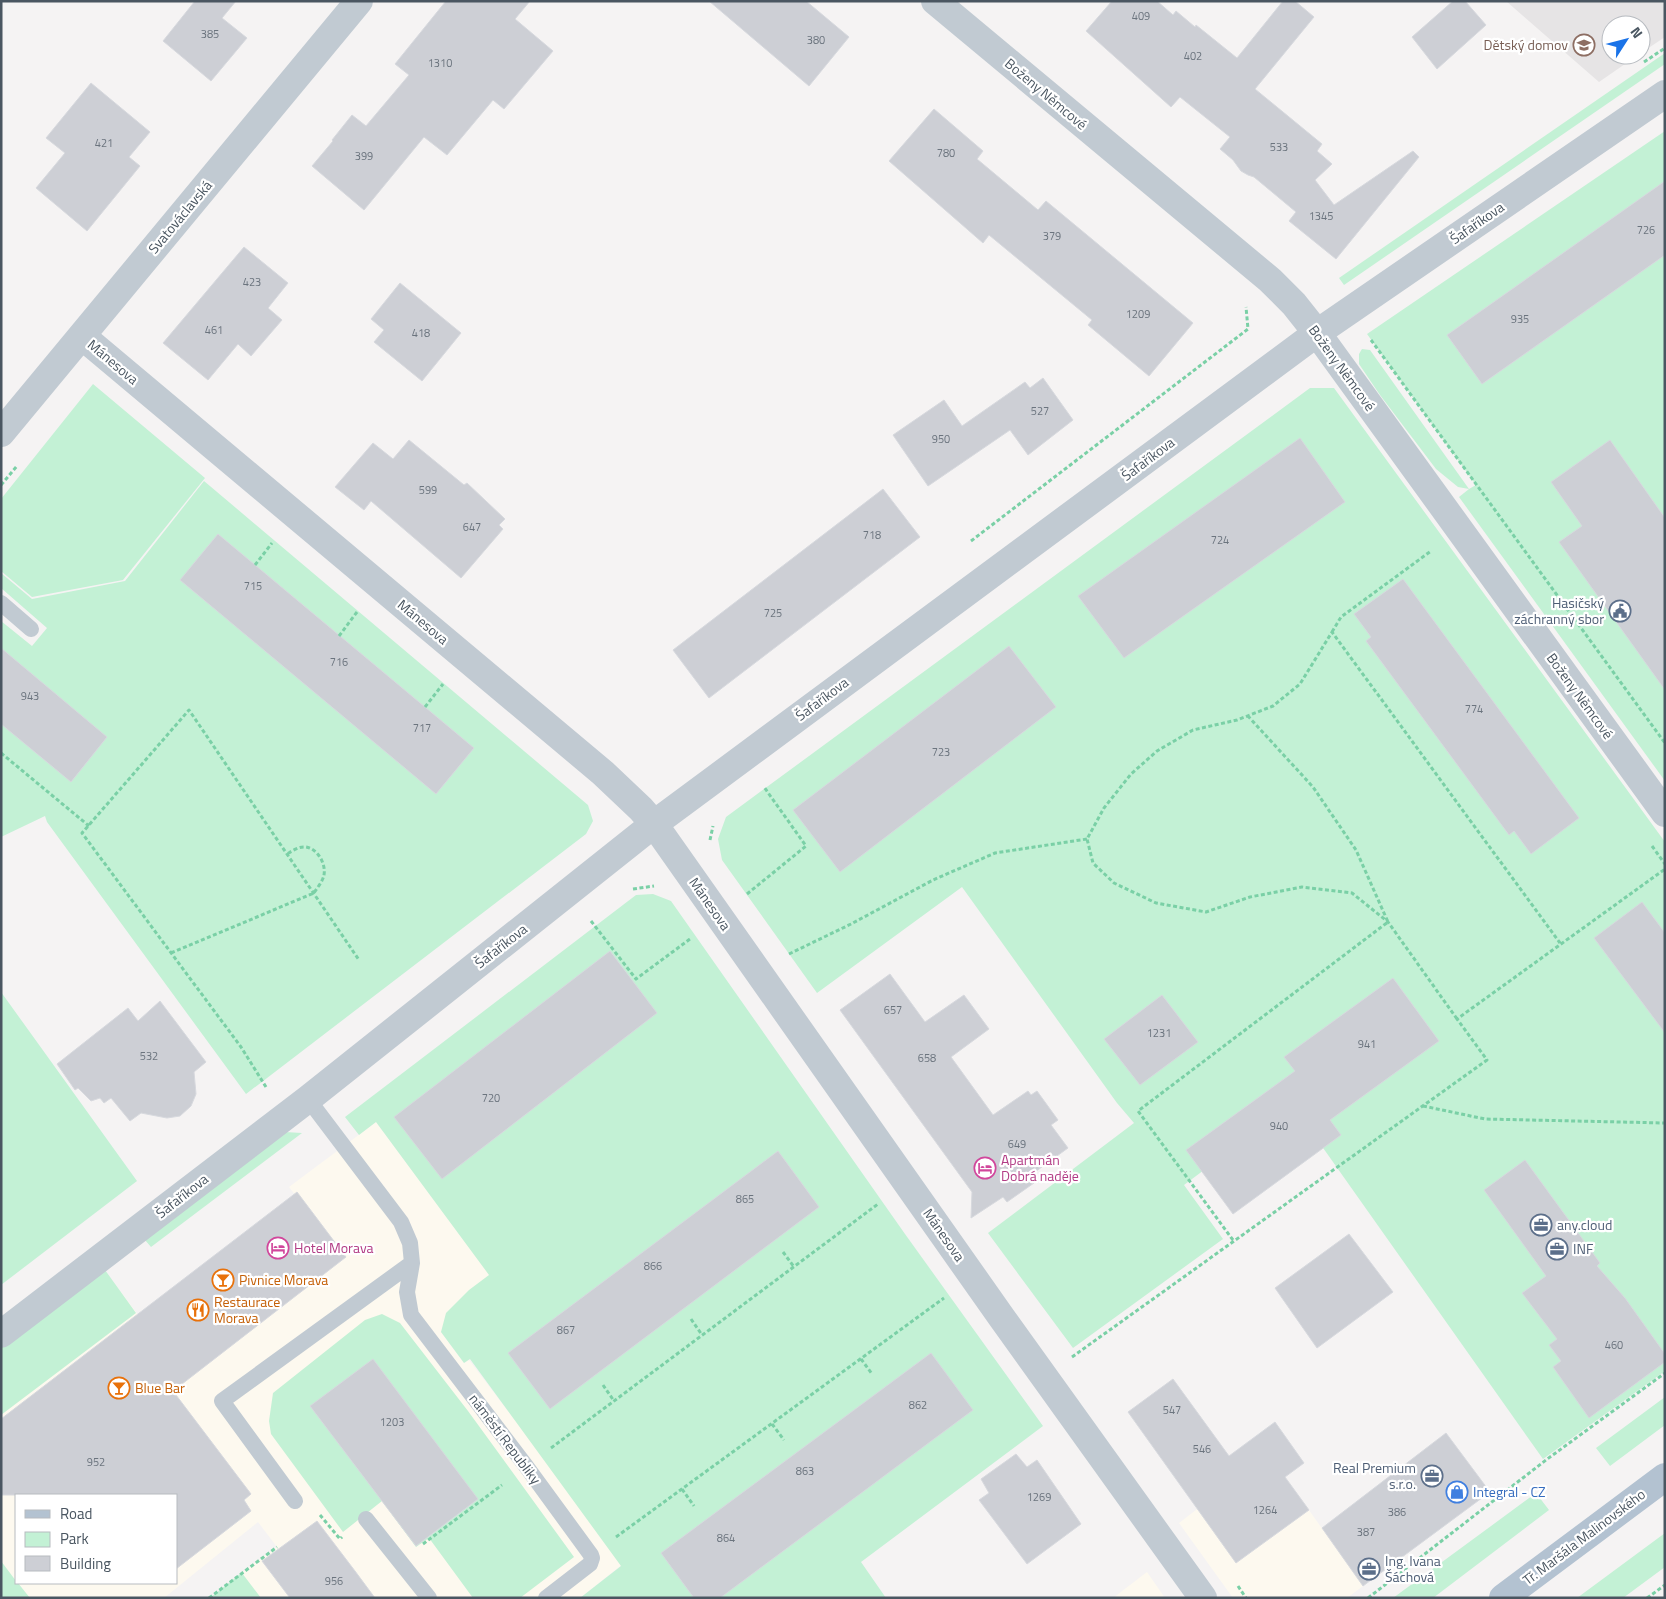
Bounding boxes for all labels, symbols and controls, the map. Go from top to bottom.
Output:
house number: 409 [1132,8,1150,24]
north arrow [1601,15,1651,65]
text: N [1626,22,1648,42]
house number: 385 [201,26,219,42]
house number: 380 [807,32,825,48]
school or university icon: Dětský domov [1572,33,1596,57]
place label: Dětský domov [1483,34,1568,55]
house number: 402 [1184,48,1202,64]
street label: Boženy Němcové [1001,53,1092,134]
house number: 1310 [428,55,452,71]
house number: 421 [95,135,113,151]
house number: 533 [1270,139,1288,155]
house number: 780 [937,145,955,161]
house number: 399 [355,148,373,164]
street label: Svatováclavská [143,175,217,258]
street label: Šafaříkova [1445,196,1508,249]
house number: 1345 [1309,208,1333,224]
house number: 726 [1637,222,1655,238]
house number: 379 [1043,228,1061,244]
house number: 423 [243,274,261,290]
house number: 1209 [1126,306,1150,322]
house number: 935 [1511,311,1529,327]
street label: Boženy Němcové [1304,320,1381,415]
house number: 461 [205,322,223,338]
house number: 418 [412,325,430,341]
street label: Mánesova [83,334,143,389]
house number: 527 [1031,403,1049,419]
house number: 950 [932,431,950,447]
street label: Šafaříkova [1117,432,1179,486]
house number: 599 [419,482,437,498]
house number: 647 [463,519,481,535]
house number: 718 [863,527,881,543]
house number: 724 [1211,532,1229,548]
house number: 715 [244,578,262,594]
place label: Hasičský záchranný sbor [1514,592,1604,629]
street label: Mánesova [393,594,453,649]
public building icon: Hasičský záchranný sbor [1608,599,1632,623]
house number: 725 [764,605,782,621]
street label: Boženy Němcové [1542,648,1619,743]
house number: 716 [330,654,348,670]
street label: Šafaříkova [791,672,853,726]
house number: 943 [21,688,39,704]
house number: 774 [1465,701,1483,717]
house number: 717 [413,720,431,736]
house number: 723 [932,744,950,760]
street label: Mánesova [684,873,736,935]
street label: Šafaříkova [470,918,531,973]
house number: 657 [884,1002,902,1018]
house number: 1231 [1147,1025,1171,1041]
house number: 941 [1358,1036,1376,1052]
house number: 532 [140,1048,158,1064]
house number: 658 [918,1050,936,1066]
house number: 720 [482,1090,500,1106]
house number: 940 [1270,1118,1288,1134]
house number: 649 [1008,1136,1026,1152]
place label: Apartmán Dobrá naděje [1001,1149,1079,1186]
hotel icon: Apartmán Dobrá naděje [973,1156,997,1180]
street label: Šafaříkova [151,1168,212,1223]
house number: 865 [736,1191,754,1207]
street label: Mánesova [918,1204,970,1266]
office icon: any.cloud [1529,1213,1553,1237]
place label: any.cloud [1557,1214,1612,1235]
hotel icon: Hotel Morava [266,1236,290,1260]
place label: Hotel Morava [294,1237,374,1258]
office icon: INF [1545,1237,1569,1261]
place label: INF [1573,1238,1593,1259]
house number: 866 [644,1258,662,1274]
bar icon: Pivnice Morava [211,1268,235,1292]
place label: Pivnice Morava [239,1269,328,1290]
place label: Restaurace Morava [214,1291,280,1328]
restaurant icon: Restaurace Morava [186,1298,210,1322]
house number: 867 [557,1322,575,1338]
house number: 460 [1605,1337,1623,1353]
bar icon: Blue Bar [107,1376,131,1400]
place label: Blue Bar [135,1377,185,1398]
street label: náměstí Republiky [464,1389,547,1488]
house number: 862 [909,1397,927,1413]
house number: 547 [1163,1402,1181,1418]
house number: 1203 [380,1414,404,1430]
house number: 546 [1193,1441,1211,1457]
house number: 952 [87,1454,105,1470]
place label: Real Premium s.r.o. [1333,1457,1416,1494]
house number: 863 [796,1463,814,1479]
office icon: Real Premium s.r.o. [1420,1464,1444,1488]
shop icon: Integral - CZ [1445,1480,1469,1504]
place label: Integral - CZ [1473,1481,1546,1502]
street label: Tř. Maršála Malinovského [1518,1483,1649,1590]
house number: 1269 [1027,1489,1051,1505]
legend [15,1494,178,1584]
text: Road [60,1502,92,1525]
house number: 1264 [1253,1502,1277,1518]
house number: 386 [1388,1504,1406,1520]
house number: 387 [1357,1524,1375,1540]
text: Park [60,1527,89,1550]
house number: 864 [717,1530,735,1546]
place label: Ing. Ivana Šáchová [1385,1550,1441,1587]
text: Building [60,1552,111,1575]
office icon: Ing. Ivana Šáchová [1357,1557,1381,1581]
house number: 956 [325,1573,343,1589]

